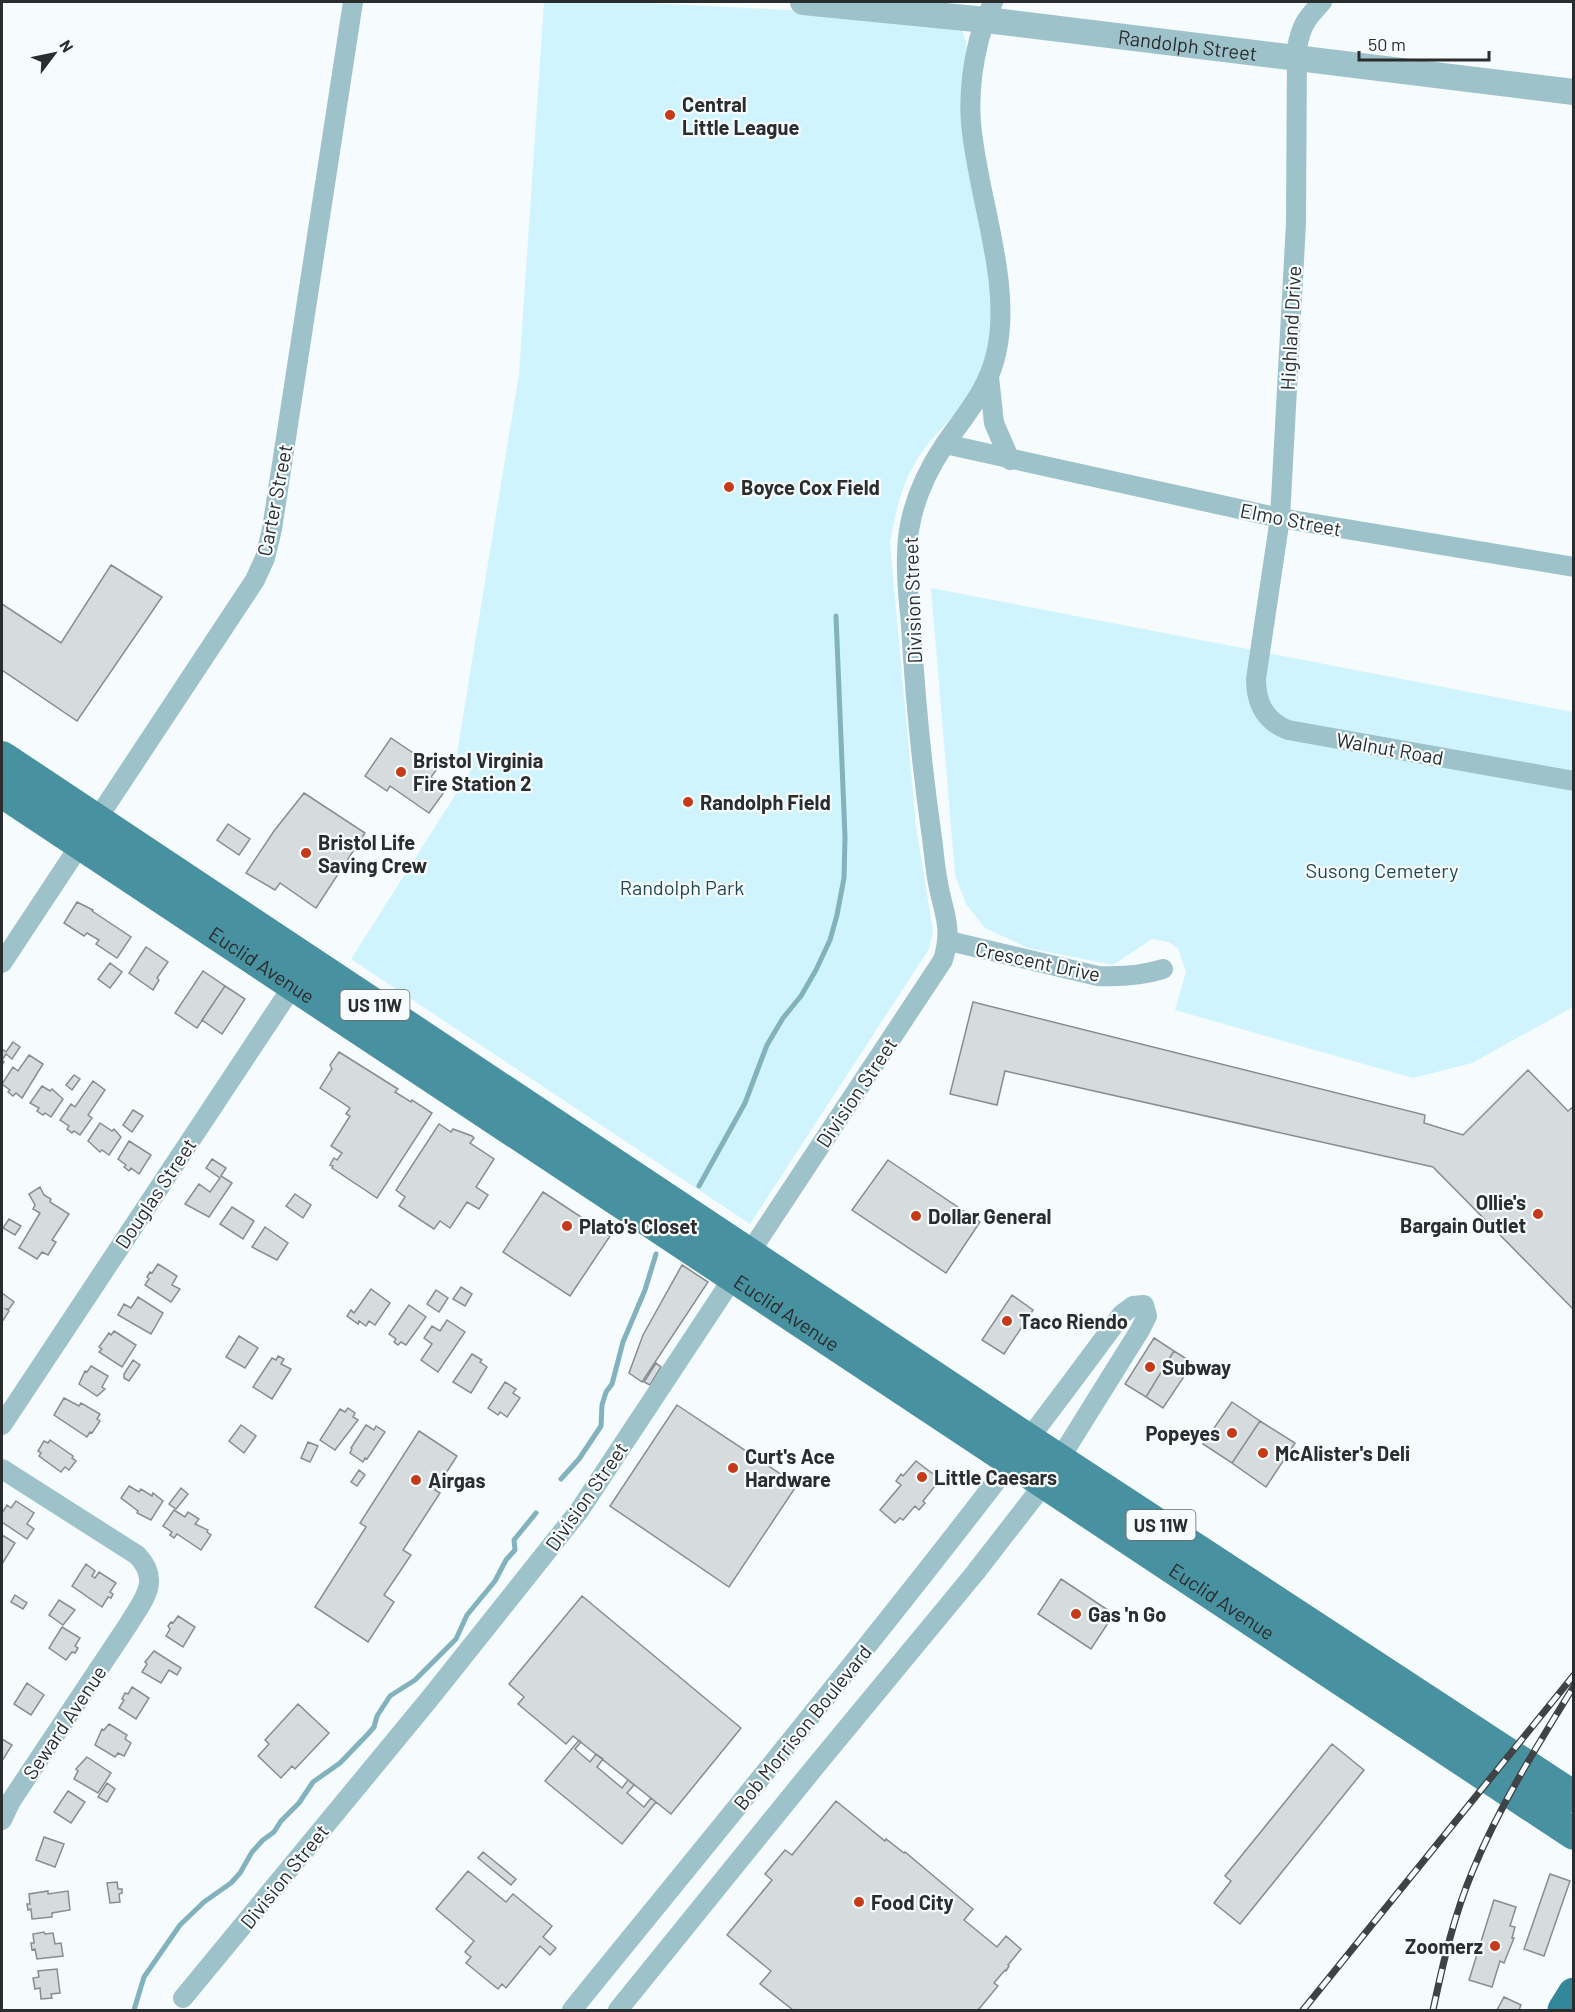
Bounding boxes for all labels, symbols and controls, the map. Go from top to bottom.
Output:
north arrow [24,24,84,84]
street label: Randolph Street [1117,24,1259,65]
scale bar [1359,24,1490,62]
text: 50 m [1368,33,1406,55]
text: N [56,36,78,55]
place label: Central Little League [682,92,799,139]
marker: Central Little League [663,108,677,122]
street label: Highland Drive [1275,265,1305,391]
street label: Carter Street [251,442,297,558]
place label: Boyce Cox Field [741,475,880,499]
marker: Boyce Cox Field [722,480,736,494]
street label: Elmo Street [1238,497,1344,541]
street label: Division Street [898,536,926,664]
street label: Walnut Road [1335,727,1445,769]
place label: Bristol Virginia Fire Station 2 [413,748,543,795]
marker: Bristol Virginia Fire Station 2 [394,765,408,779]
place label: Randolph Field [700,790,831,814]
marker: Randolph Field [681,795,695,809]
place label: Bristol Life Saving Crew [318,830,428,877]
marker: Bristol Life Saving Crew [299,846,313,860]
park label: Susong Cemetery [1306,858,1458,882]
park label: Randolph Park [620,875,744,899]
street label: Euclid Avenue [205,921,319,1008]
street label: Crescent Drive [973,936,1103,986]
road number: US 11W [340,990,410,1020]
street label: Division Street [811,1033,901,1151]
street label: Douglas Street [109,1133,201,1253]
place label: Ollie's Bargain Outlet [1400,1190,1526,1237]
place label: Dollar General [928,1204,1051,1228]
marker: Ollie's Bargain Outlet [1531,1207,1545,1221]
marker: Dollar General [909,1209,923,1223]
place label: Plato's Closet [579,1214,698,1238]
marker: Plato's Closet [560,1219,574,1233]
street label: Euclid Avenue [730,1269,844,1356]
place label: Taco Riendo [1019,1309,1128,1333]
marker: Taco Riendo [1000,1314,1014,1328]
place label: Subway [1162,1355,1231,1379]
marker: Subway [1143,1360,1157,1374]
place label: Popeyes [1146,1421,1220,1445]
marker: Popeyes [1225,1426,1239,1440]
street label: Division Street [540,1437,632,1555]
place label: McAlister's Deli [1275,1441,1410,1465]
place label: Curt's Ace Hardware [745,1444,835,1491]
marker: McAlister's Deli [1256,1446,1270,1460]
marker: Curt's Ace Hardware [726,1461,740,1475]
place label: Little Caesars [934,1465,1057,1489]
place label: Airgas [428,1468,485,1492]
marker: Little Caesars [915,1470,929,1484]
marker: Airgas [409,1473,423,1487]
road number: US 11W [1126,1510,1196,1540]
street label: Euclid Avenue [1165,1557,1280,1644]
place label: Gas 'n Go [1088,1602,1166,1626]
marker: Gas 'n Go [1069,1607,1083,1621]
street label: Bob Morrison Boulevard [728,1640,876,1814]
street label: Seward Avenue [17,1661,111,1783]
street label: Division Street [235,1819,333,1933]
place label: Food City [871,1890,954,1914]
marker: Food City [852,1895,866,1909]
place label: Zoomerz [1405,1934,1483,1958]
marker: Zoomerz [1488,1939,1502,1953]

